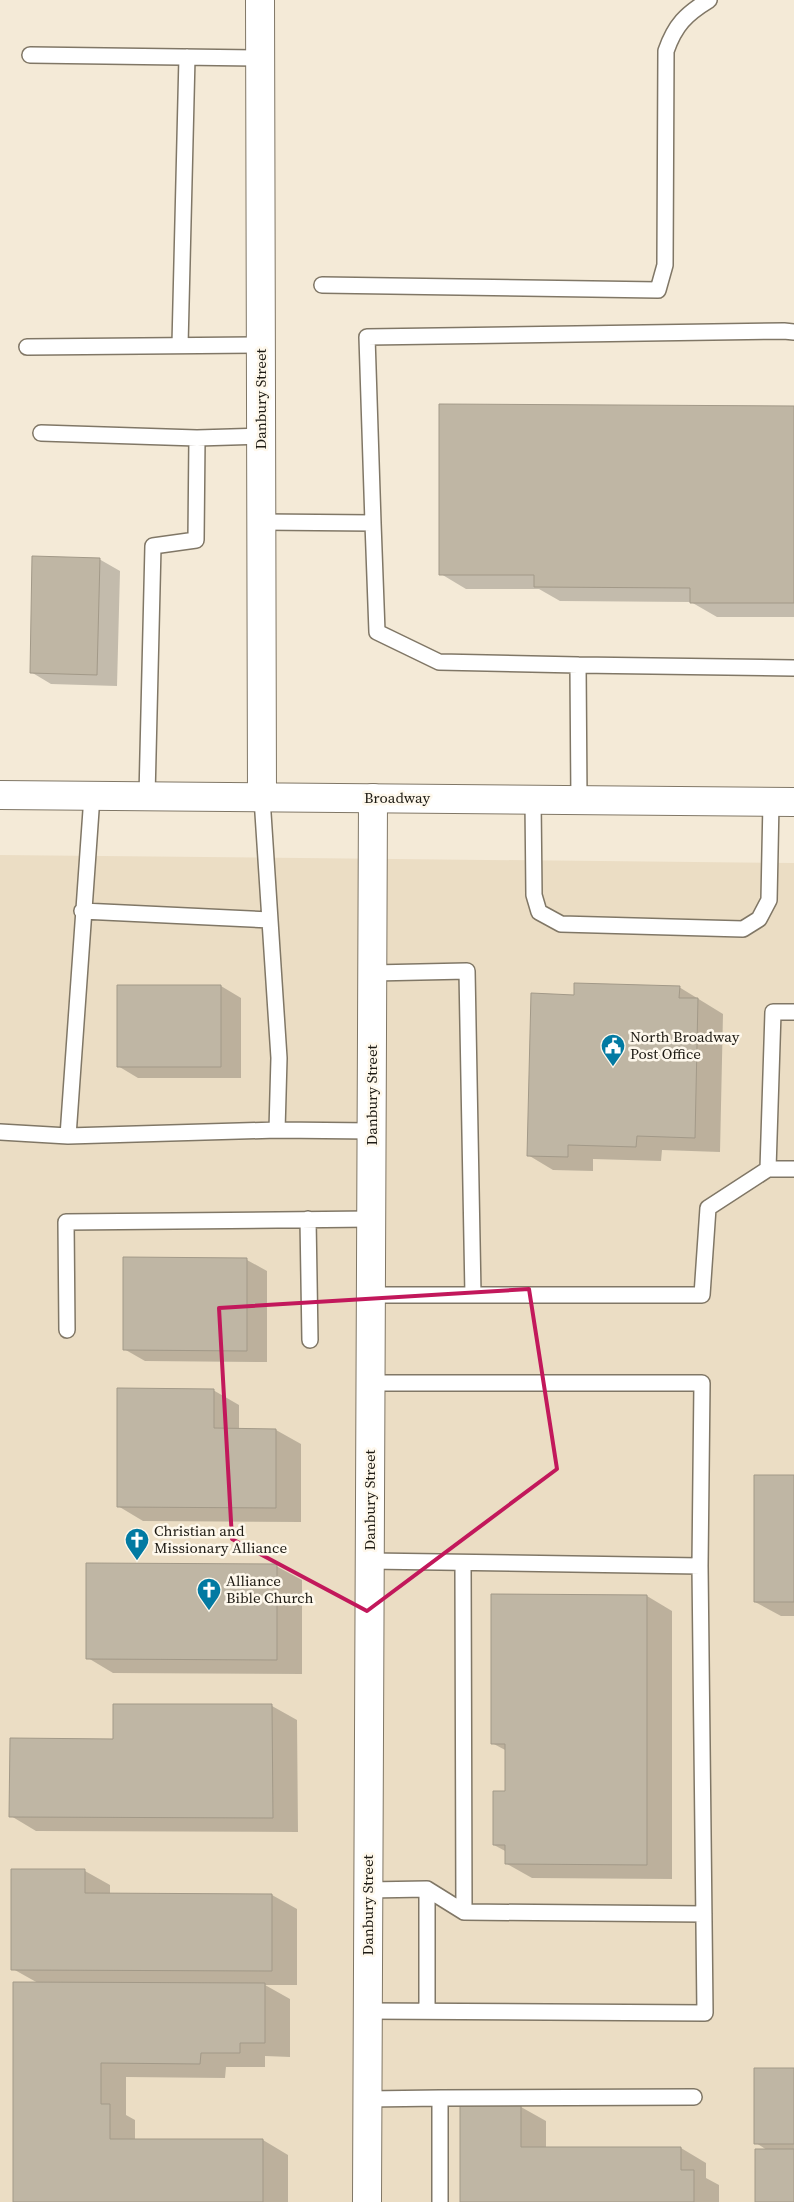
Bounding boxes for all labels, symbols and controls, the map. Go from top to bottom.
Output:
street label: Danbury Street [250,348,271,450]
street label: Broadway [364,787,430,808]
place label: North Broadway Post Office [630,1026,740,1064]
public building icon: North Broadway Post Office [600,1033,626,1067]
street label: Danbury Street [361,1044,382,1146]
street label: Danbury Street [359,1449,380,1551]
place label: Christian and Missionary Alliance [154,1520,287,1558]
church icon: Christian and Missionary Alliance [124,1527,150,1561]
place label: Alliance Bible Church [226,1570,314,1608]
church icon: Alliance Bible Church [196,1577,222,1611]
street label: Danbury Street [357,1854,378,1956]

